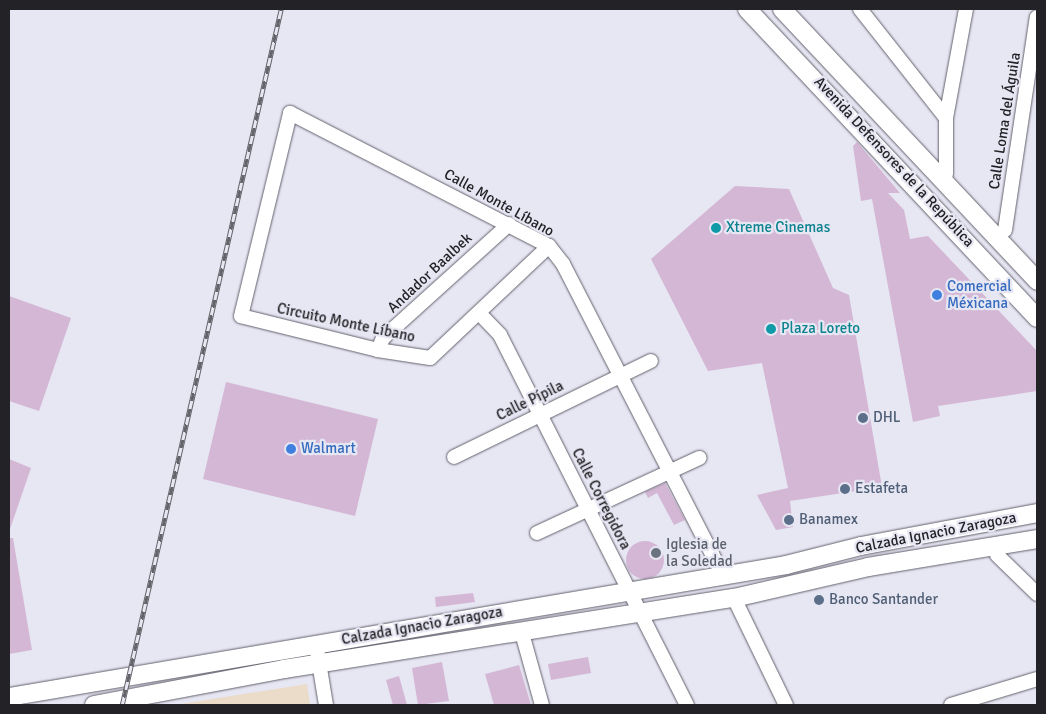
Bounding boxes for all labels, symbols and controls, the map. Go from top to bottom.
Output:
street label: Calle Loma del Águila [985,51,1025,191]
street label: Avenida Defensores de la República [810,73,978,251]
street label: Calle Monte Líbano [441,165,557,241]
place label: Xtreme Cinemas [726,219,830,237]
marker: Xtreme Cinemas [710,222,722,234]
street label: Andador Baalbek [384,229,476,317]
place label: Comercial Méxicana [947,277,1012,312]
marker: Comercial Méxicana [931,289,943,301]
street label: Circuito Monte Líbano [275,300,417,346]
place label: Plaza Loreto [781,320,860,338]
marker: Plaza Loreto [765,323,777,335]
street label: Calle Pípila [493,377,567,425]
place label: DHL [873,409,901,427]
marker: DHL [857,412,869,424]
place label: Walmart [301,440,356,458]
marker: Walmart [285,443,297,455]
street label: Calle Corregidora [568,445,634,553]
place label: Estafeta [855,480,908,498]
marker: Estafeta [839,483,851,495]
street label: Calzada Ignacio Zaragoza [854,509,1018,557]
place label: Banamex [799,511,858,529]
marker: Banamex [783,514,795,526]
place label: Iglesia de la Soledad [666,535,733,570]
marker: Iglesia de la Soledad [650,547,662,559]
place label: Banco Santander [829,591,938,609]
marker: Banco Santander [813,594,825,606]
street label: Calzada Ignacio Zaragoza [340,603,504,649]

